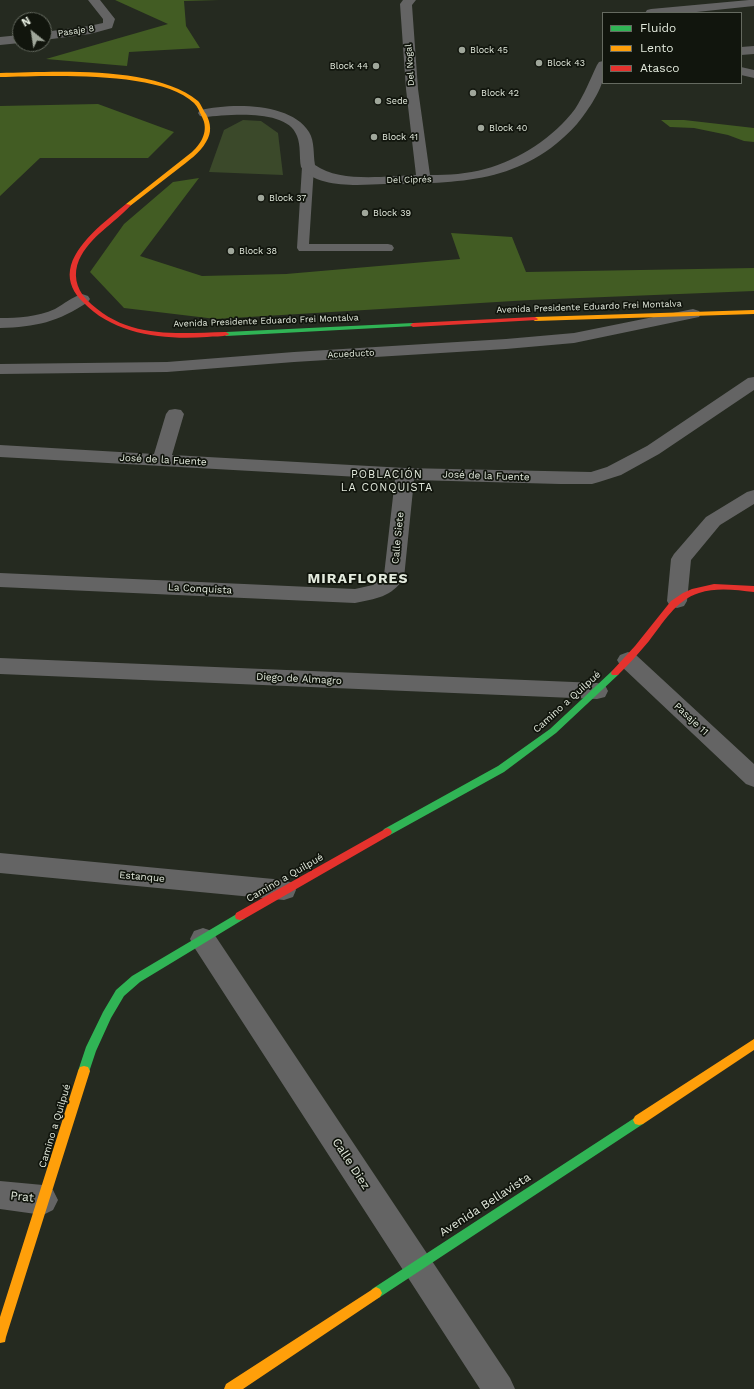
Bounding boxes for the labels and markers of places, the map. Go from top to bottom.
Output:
marker: Block 45 [457,45,467,55]
place label: Block 45 [470,45,508,55]
marker: Block 43 [534,58,544,68]
place label: Block 43 [547,58,585,68]
place label: Block 44 [330,61,368,71]
marker: Block 44 [371,61,381,71]
marker: Block 42 [468,88,478,98]
place label: Block 42 [481,88,519,98]
marker: Sede [373,96,383,106]
place label: Sede [386,96,408,106]
marker: Block 40 [476,123,486,133]
place label: Block 40 [489,123,527,133]
marker: Block 41 [369,132,379,142]
place label: Block 41 [382,132,418,142]
marker: Block 37 [256,193,266,203]
place label: Block 37 [269,193,306,203]
marker: Block 39 [360,208,370,218]
place label: Block 39 [373,208,411,218]
marker: Block 38 [226,246,236,256]
place label: Block 38 [239,246,277,256]

